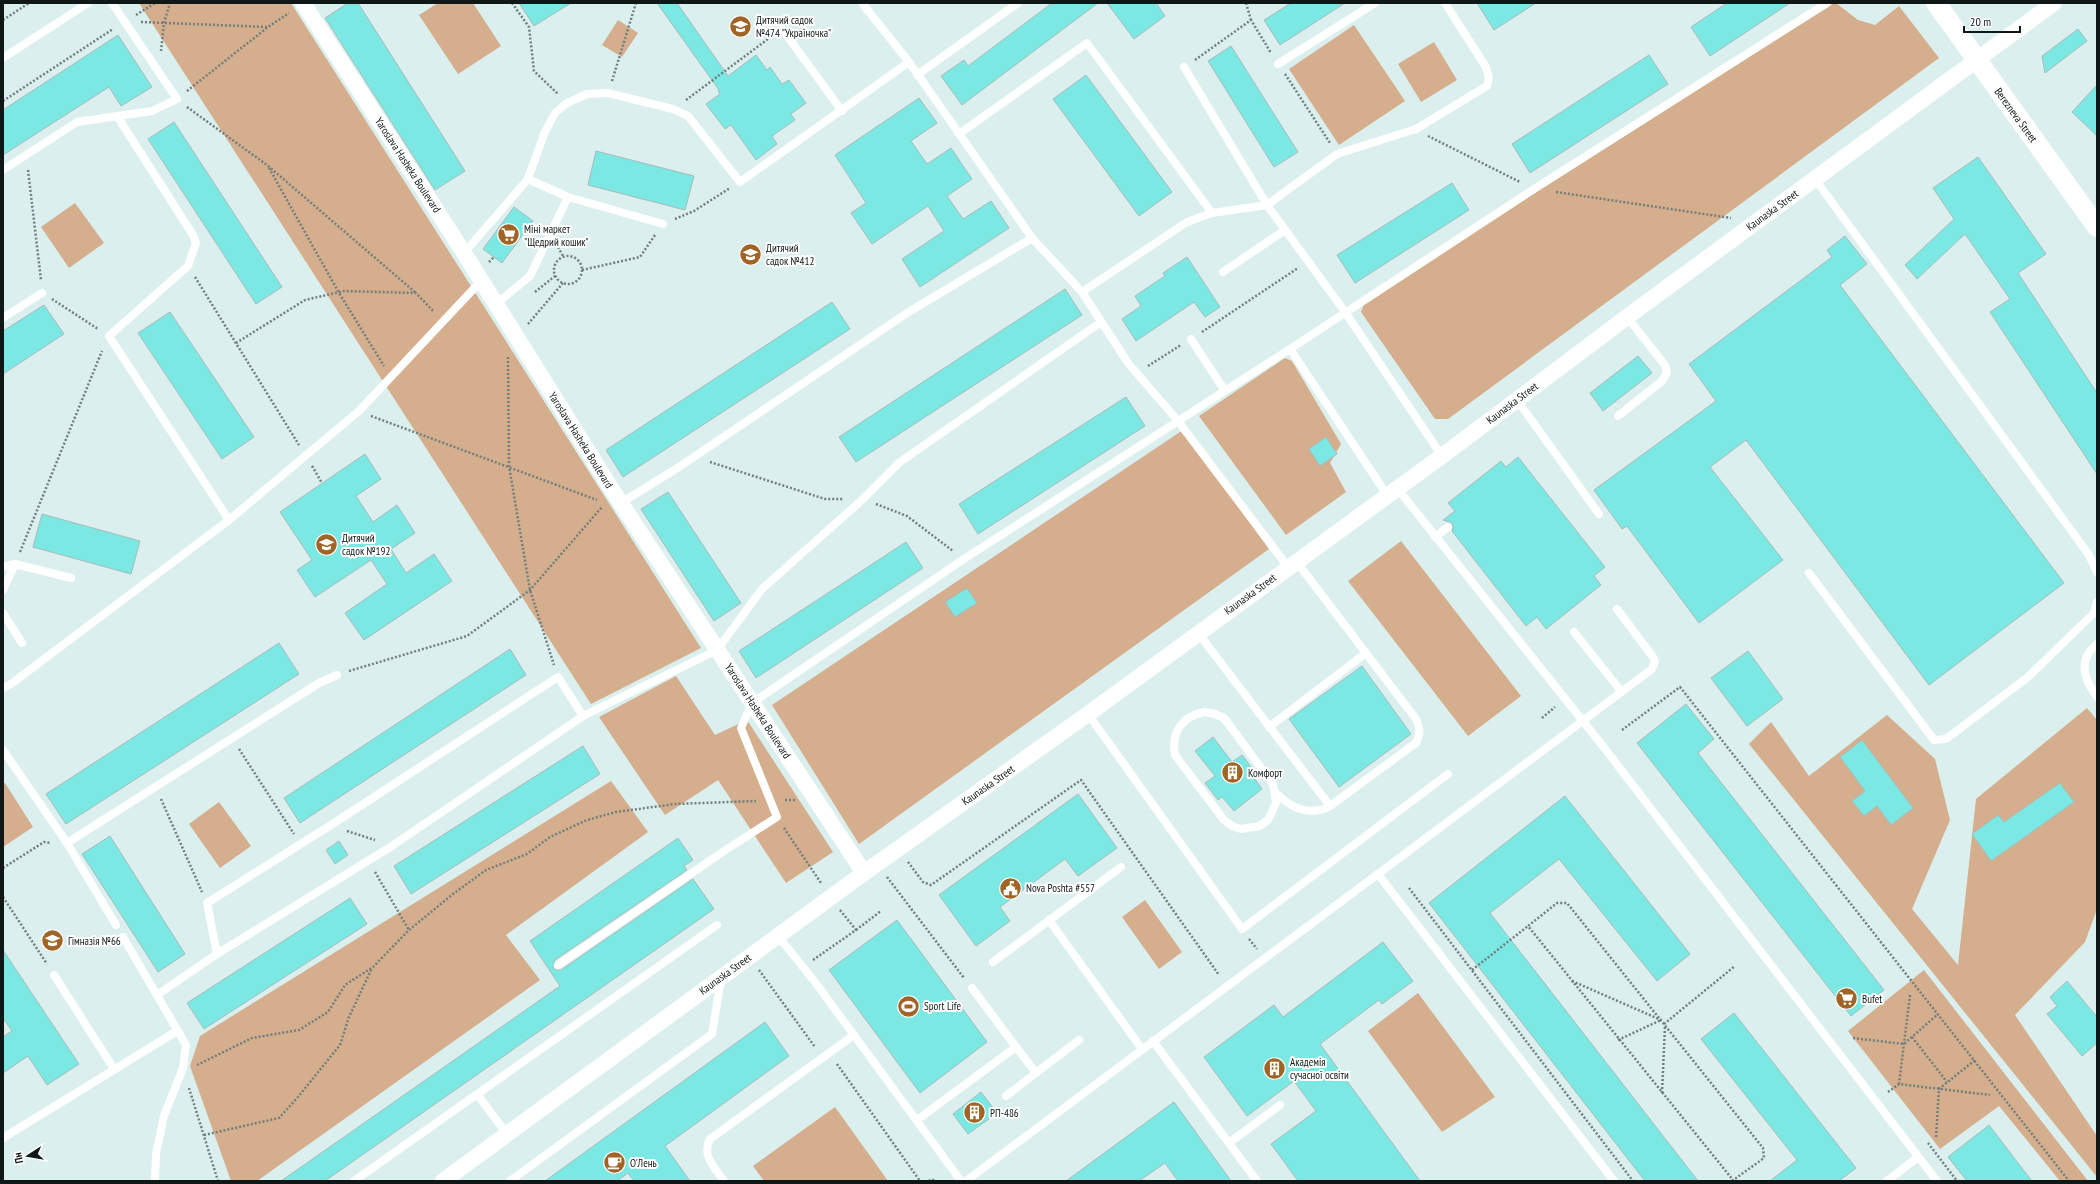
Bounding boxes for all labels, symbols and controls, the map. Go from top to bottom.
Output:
scale bar [1964,8,2020,34]
school or university icon: Дитячий садок №474 "Україночка" [728,13,754,39]
place label: Дитячий садок №474 "Україночка" [756,13,831,40]
text: 20 m [1970,14,1991,29]
street label: Berezneva Street [1991,85,2041,145]
street label: Yaroslava Hasheka Boulevard [372,115,444,215]
street label: Kaunaska Street [1743,186,1801,234]
supermarket icon: Міні маркет "Щедрий кошик" [495,222,521,248]
place label: Міні маркет "Щедрий кошик" [524,222,589,249]
school or university icon: Дитячий садок №412 [737,241,763,267]
place label: Дитячий садок №412 [766,241,814,268]
street label: Kaunaska Street [1483,379,1541,427]
street label: Yaroslava Hasheka Boulevard [546,389,616,491]
school or university icon: Дитячий садок №192 [314,531,340,557]
place label: Дитячий садок №192 [342,531,390,558]
street label: Kaunaska Street [1221,570,1279,618]
street label: Yaroslava Hasheka Boulevard [722,661,794,761]
building icon: Комфорт [1220,760,1246,786]
street label: Kaunaska Street [959,762,1017,808]
place label: Комфорт [1248,766,1283,780]
public building icon: Nova Poshta #557 [997,875,1023,901]
place label: Nova Poshta #557 [1026,881,1095,895]
school or university icon: Гімназія №66 [40,928,66,954]
place label: Гімназія №66 [68,934,121,948]
street label: Kaunaska Street [696,950,754,998]
supermarket icon: Bufet [1834,986,1860,1012]
place label: Bufet [1862,992,1882,1006]
sports icon: Sport Life [895,993,921,1019]
place label: Sport Life [924,999,962,1013]
building icon: Академія сучасної освіти [1262,1055,1288,1081]
place label: Академія сучасної освіти [1290,1055,1349,1082]
building icon: РП-486 [962,1100,988,1126]
place label: РП-486 [990,1106,1019,1120]
north arrow [8,1136,48,1176]
cafe icon: О'Лень [602,1150,628,1176]
text: Пн [10,1151,26,1165]
place label: О'Лень [630,1156,657,1170]

